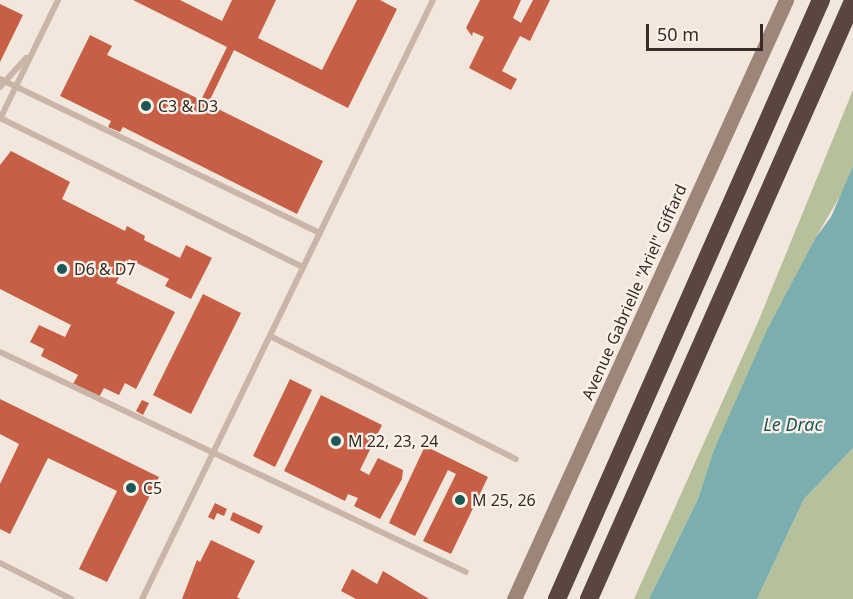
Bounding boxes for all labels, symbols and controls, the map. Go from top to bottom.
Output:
scale bar [649,12,766,50]
text: 50 m [657,22,699,46]
place label: C3 & D3 [158,96,218,116]
marker: C3 & D3 [139,99,153,113]
street label: Avenue Gabrielle "Ariel" Giffard [578,181,690,403]
place label: D6 & D7 [74,259,136,279]
marker: D6 & D7 [55,262,69,276]
water label: Le Drac [763,413,823,435]
place label: M 22, 23, 24 [348,431,438,451]
marker: M 22, 23, 24 [329,434,343,448]
place label: C5 [143,478,162,498]
marker: C5 [124,481,138,495]
place label: M 25, 26 [472,490,536,510]
marker: M 25, 26 [453,493,467,507]

